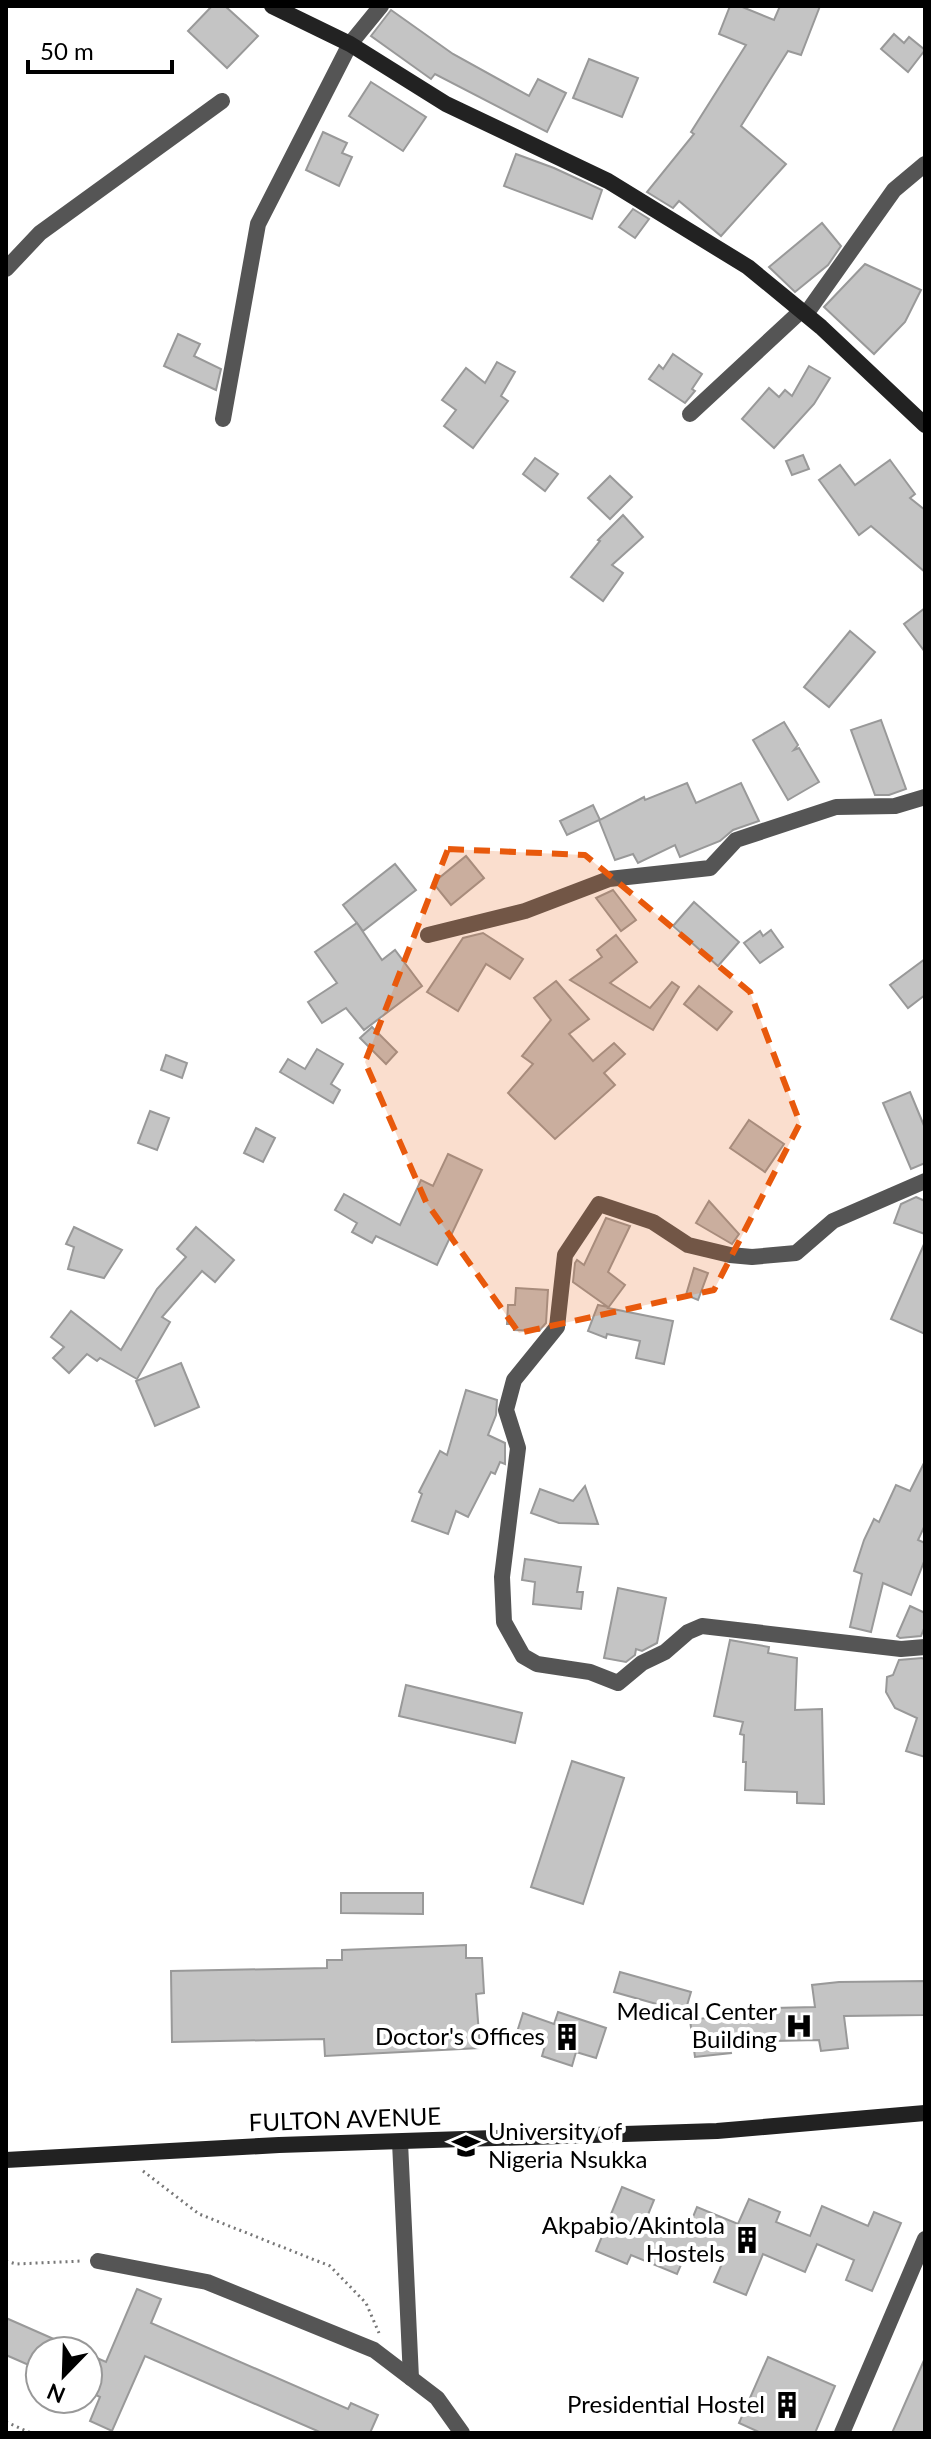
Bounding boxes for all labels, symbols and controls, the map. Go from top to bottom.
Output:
scale bar [28,24,172,74]
text: 50 m [40,36,94,65]
place label: Medical Center Building [616,1996,777,2053]
hospital icon: Medical Center Building [784,2011,814,2041]
place label: Doctor's Offices [375,2021,545,2050]
building icon: Doctor's Offices [552,2022,582,2052]
street label: FULTON AVENUE [248,2101,442,2136]
place label: University of Nigeria Nsukka [488,2116,647,2173]
school or university icon: University of Nigeria Nsukka [451,2131,481,2161]
place label: Akpabio/Akintola Hostels [542,2210,725,2267]
building icon: Akpabio/Akintola Hostels [732,2225,762,2255]
north arrow [24,2335,104,2415]
text: N [43,2378,69,2410]
place label: Presidential Hostel [567,2389,765,2418]
building icon: Presidential Hostel [772,2390,802,2420]

